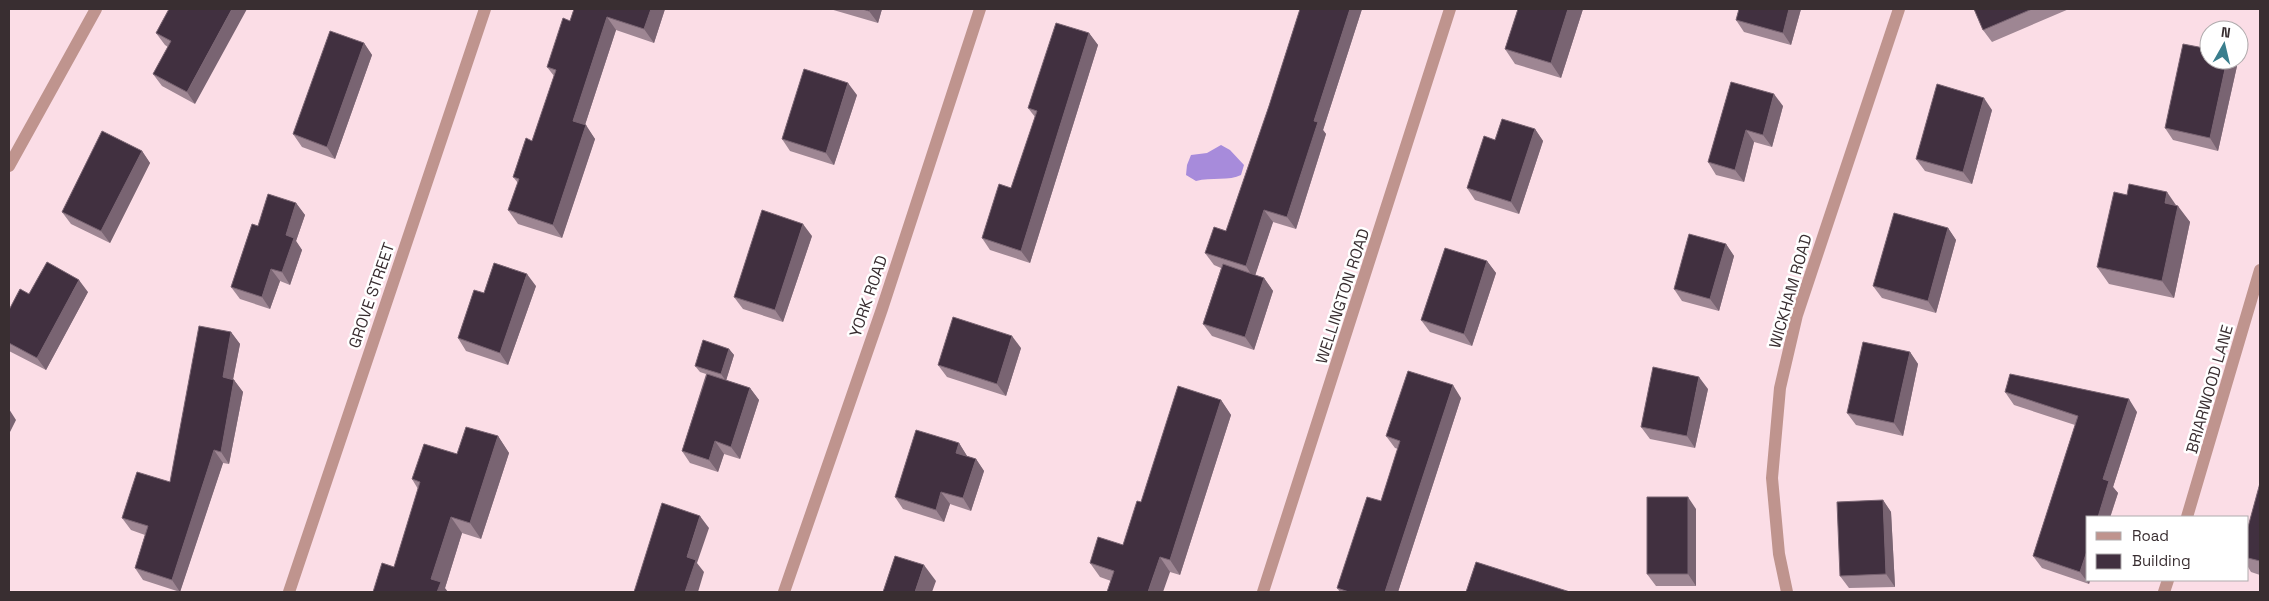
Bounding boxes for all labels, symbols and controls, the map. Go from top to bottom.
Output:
north arrow [2199,20,2249,70]
text: N [2220,23,2232,42]
street label: WELLINGTON ROAD [1311,226,1374,366]
street label: WICKHAM ROAD [1764,232,1817,351]
street label: GROVE STREET [344,240,399,351]
street label: YORK ROAD [845,252,892,340]
street label: BRIARWOOD LANE [2181,322,2238,456]
legend [2086,516,2249,581]
text: Road [2132,526,2169,545]
text: Building [2132,551,2191,570]

